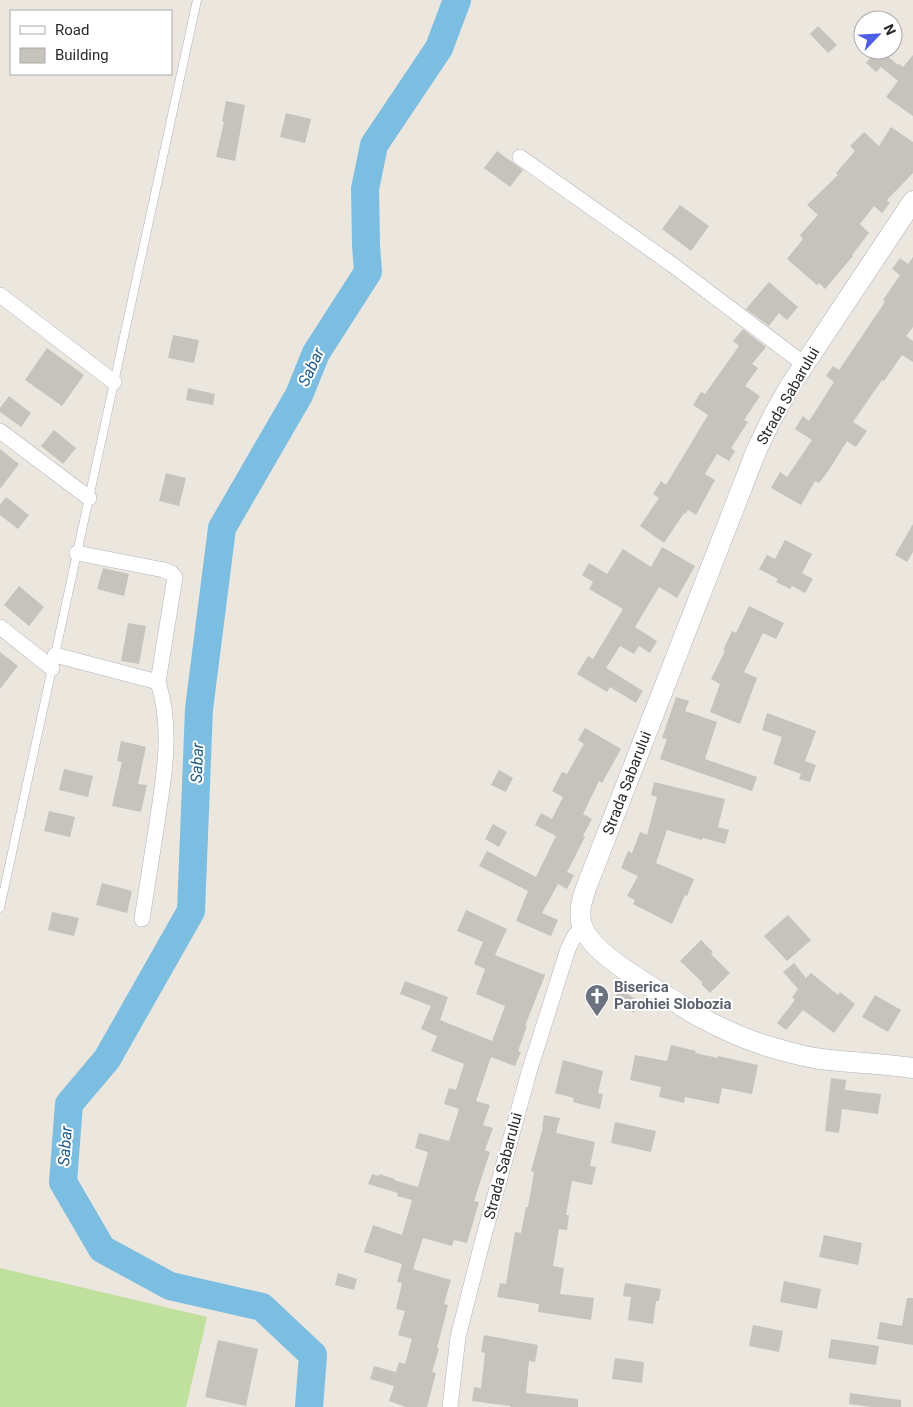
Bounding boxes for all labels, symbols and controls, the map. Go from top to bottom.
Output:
legend [10,10,172,75]
north arrow [853,10,903,60]
text: Road [55,21,89,39]
text: N [880,22,899,37]
text: Building [55,46,109,64]
water label: Sabar [294,344,328,389]
street label: Strada Sabarului [753,344,823,448]
street label: Strada Sabarului [599,729,655,837]
water label: Sabar [187,742,207,783]
place label: Biserica Parohiei Slobozia [614,978,732,1013]
church icon: Biserica Parohiei Slobozia [584,983,610,1017]
street label: Strada Sabarului [480,1111,526,1221]
water label: Sabar [54,1125,76,1167]

